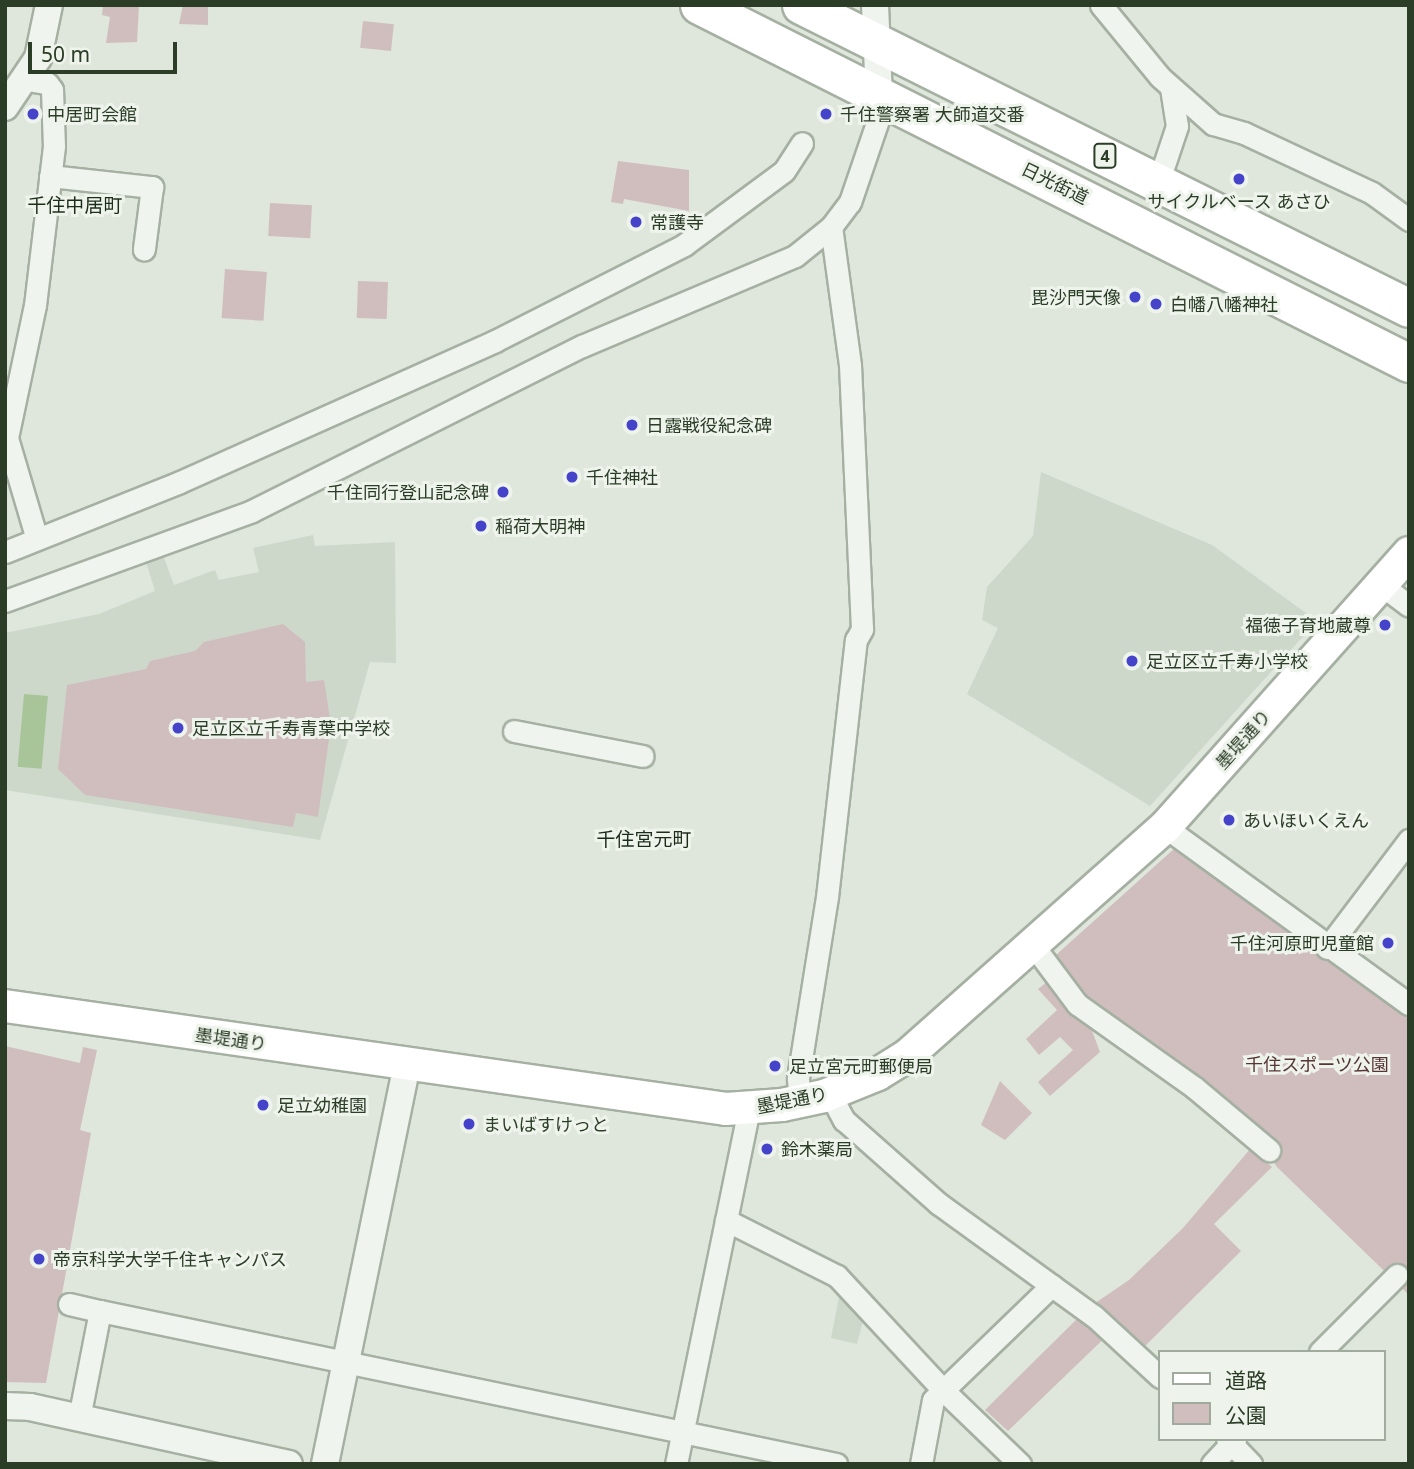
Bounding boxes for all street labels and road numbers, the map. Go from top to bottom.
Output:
road number: 4 [1093,144,1117,168]
street label: 日光街道 [1018,158,1092,208]
street label: 墨堤通り [1211,705,1275,773]
street label: 墨堤通り [194,1023,268,1055]
street label: 墨堤通り [755,1083,829,1117]

